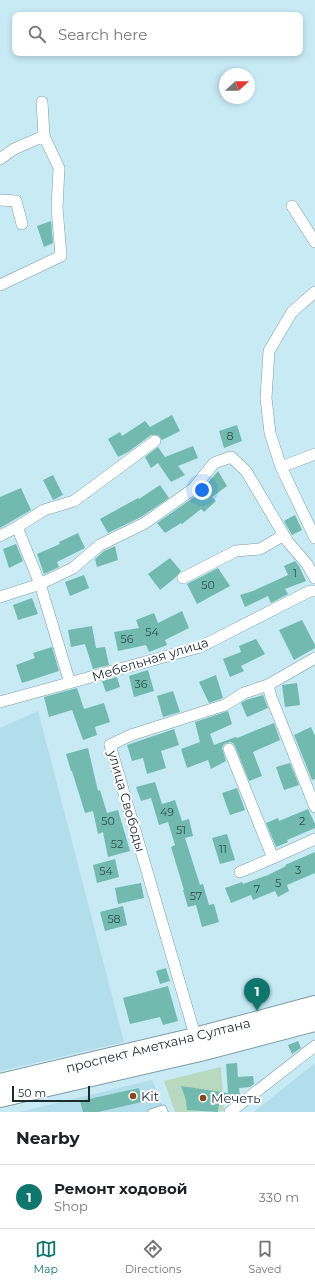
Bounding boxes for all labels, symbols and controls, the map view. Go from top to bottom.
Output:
search box [12,12,303,56]
icon: search [26,23,48,45]
text: Search here [58,25,147,44]
north arrow [219,68,255,104]
house number: 8 [226,429,234,443]
your location [192,480,212,500]
house number: 1 [293,566,297,580]
house number: 50 [201,578,215,592]
house number: 54 [145,625,159,639]
house number: 56 [121,632,134,646]
street label: Мебельная улица [90,634,210,684]
house number: 36 [135,677,148,691]
street label: улица Свободы [105,747,149,854]
house number: 49 [160,805,174,819]
house number: 50 [101,814,115,828]
house number: 2 [299,814,305,828]
house number: 51 [176,823,186,837]
house number: 52 [111,837,123,851]
house number: 11 [219,842,227,856]
house number: 3 [295,863,301,877]
house number: 54 [99,864,113,878]
house number: 5 [275,876,281,890]
house number: 7 [254,882,260,896]
house number: 57 [190,889,202,903]
house number: 58 [107,912,121,926]
pin: 1 [244,978,270,1011]
street label: проспект Аметхана Султана [64,1014,252,1076]
scale bar [12,1084,90,1103]
text: 50 m [18,1086,46,1100]
place label: Kit [141,1088,159,1104]
place label: Мечеть [211,1090,261,1106]
marker: Kit [128,1091,138,1101]
marker: Мечеть [198,1093,208,1103]
text: Nearby [16,1128,80,1148]
text: Ремонт ходовой [54,1179,188,1198]
text: 1 [26,1189,32,1205]
text: 330 m [259,1189,299,1205]
text: Shop [54,1198,88,1214]
tab: Map [34,1238,58,1276]
tab: Directions [125,1238,181,1276]
tab: Saved [248,1238,281,1276]

